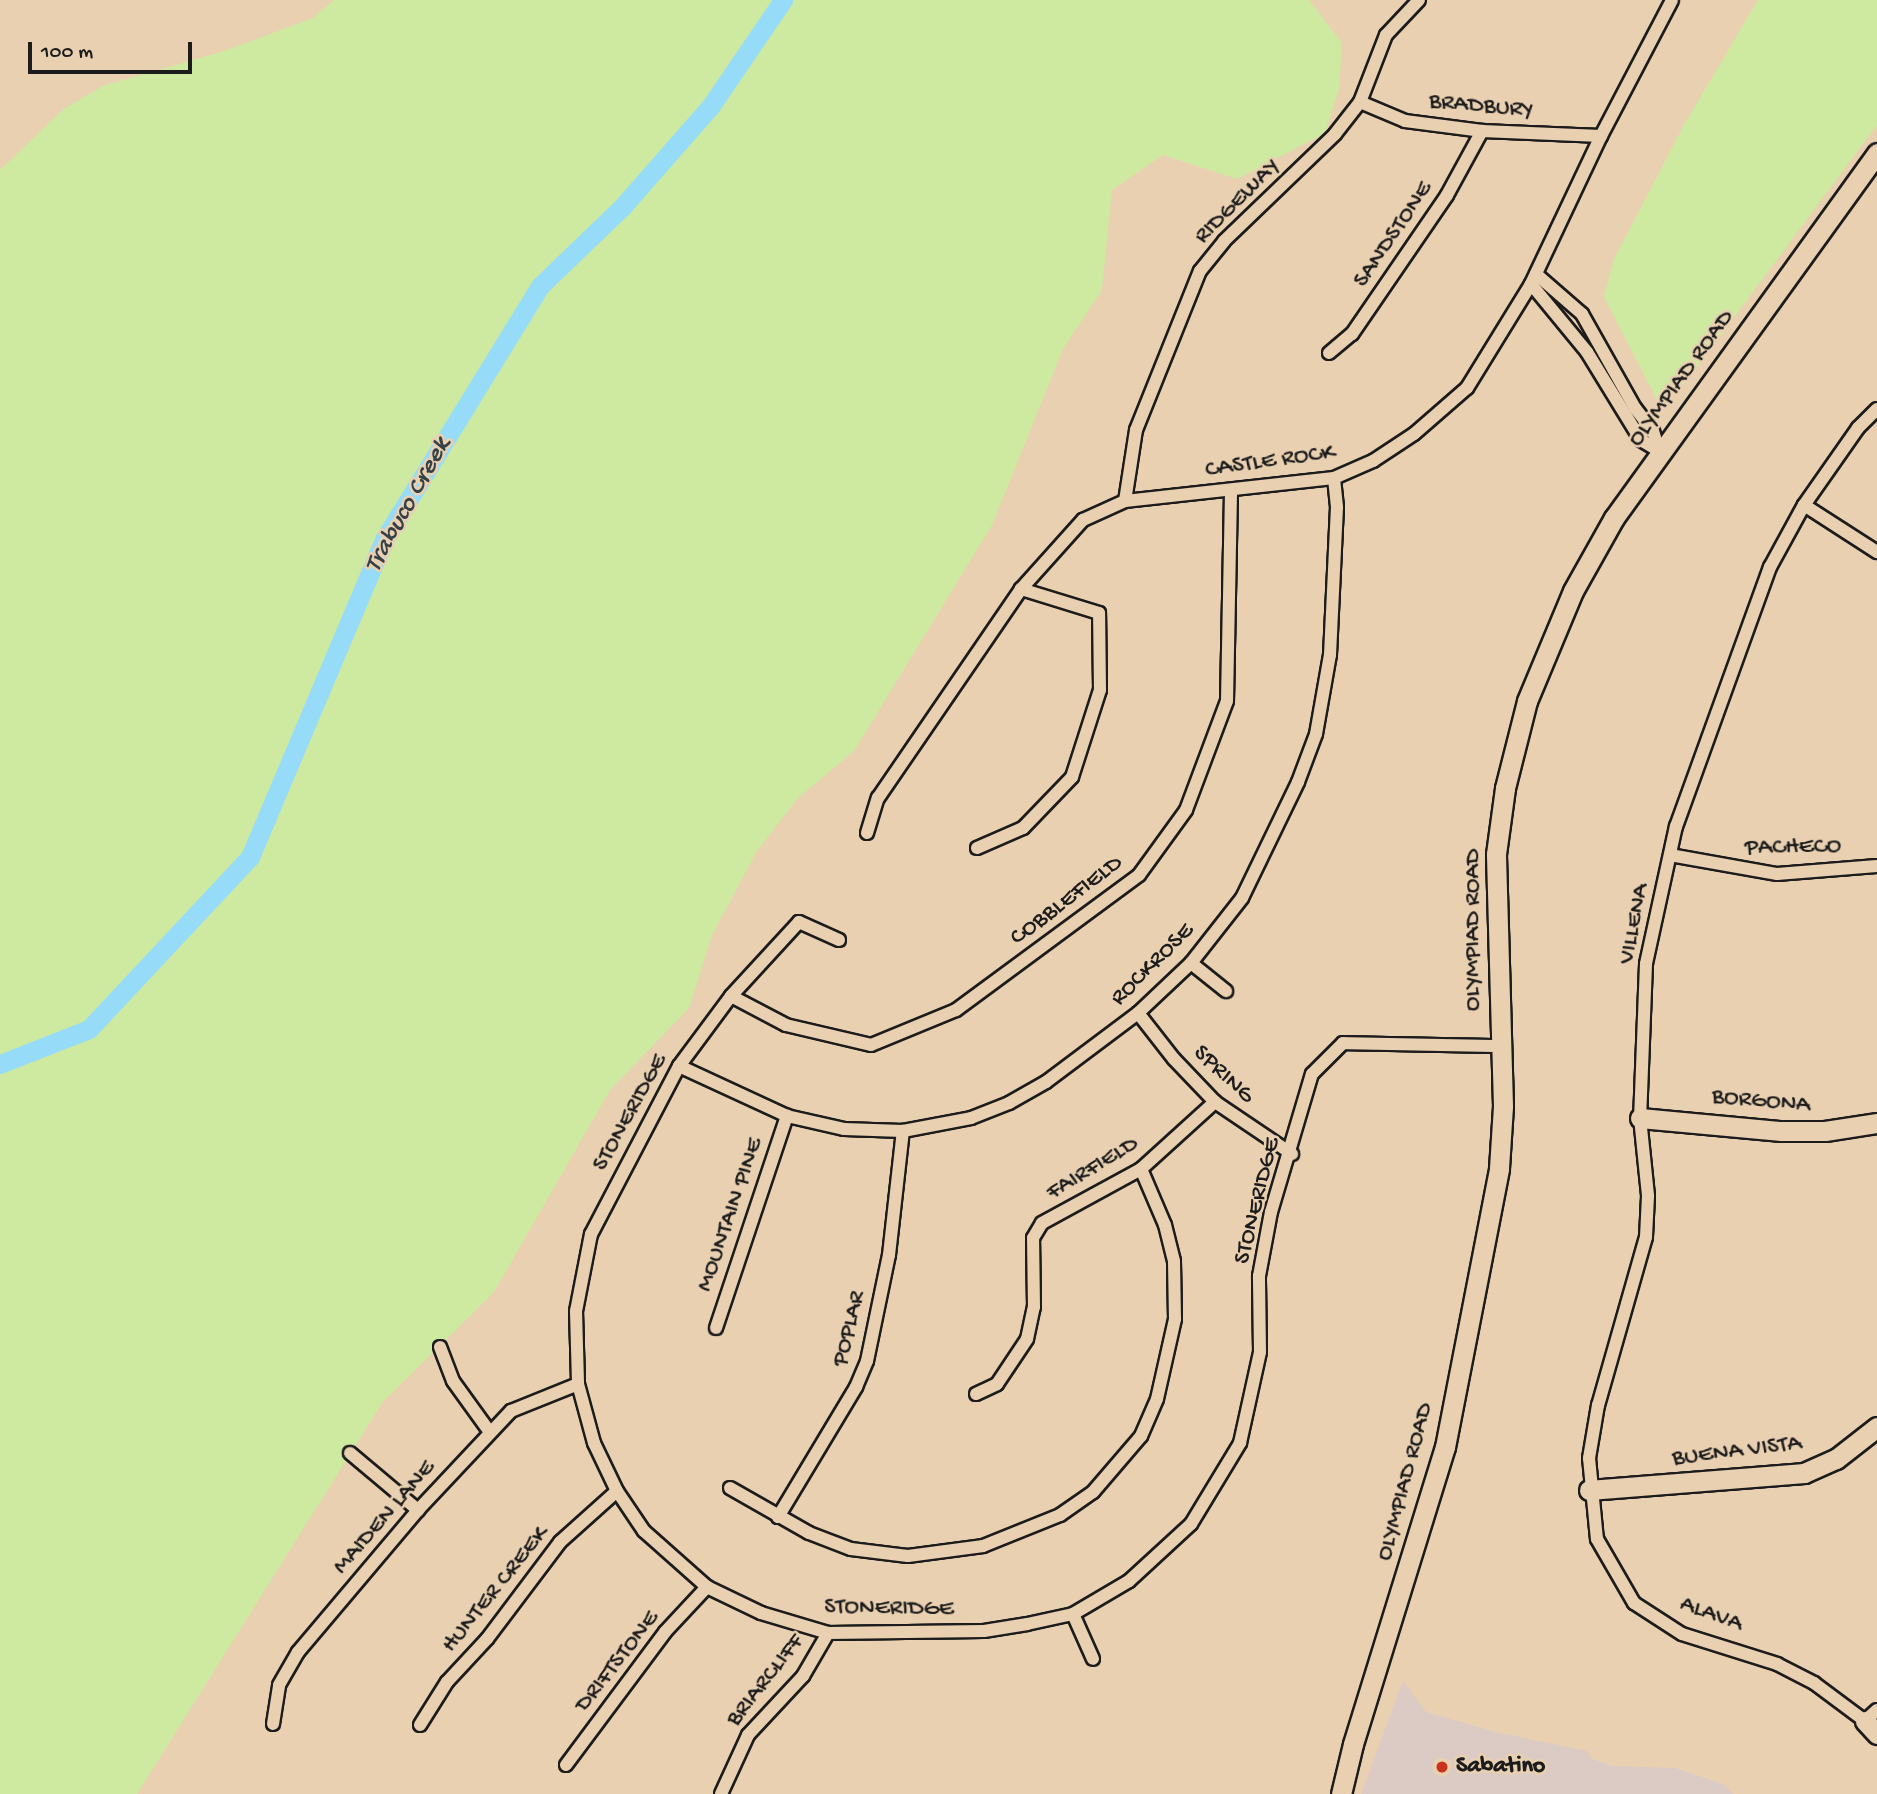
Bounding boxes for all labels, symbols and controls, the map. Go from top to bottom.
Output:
scale bar [32,28,196,72]
text: 100 m [41,41,93,66]
street label: BRADBURY [1428,88,1534,126]
street label: RIDGEWAY [1189,153,1287,251]
street label: SANDSTONE [1348,176,1440,294]
street label: OLYMPIAD ROAD [1623,305,1741,453]
water label: Trabuco Creek [359,433,459,579]
street label: CASTLE ROCK [1204,439,1336,485]
street label: PACHECO [1744,833,1842,863]
street label: COBBLEFIELD [1005,849,1129,953]
street label: OLYMPIAD ROAD [1460,849,1488,1011]
street label: VILLENA [1613,881,1657,967]
street label: ROCKROSE [1105,917,1201,1013]
street label: SPRING [1186,1039,1260,1111]
street label: STONERIDGE [587,1049,675,1177]
street label: BORGONA [1711,1083,1811,1121]
street label: FAIRFIELD [1042,1130,1144,1208]
street label: MOUNTAIN PINE [691,1134,771,1296]
street label: STONERIDGE [1228,1135,1288,1267]
street label: POPLAR [827,1288,873,1370]
street label: OLYMPIAD ROAD [1371,1400,1441,1564]
street label: BUENA VISTA [1671,1430,1803,1474]
street label: MAIDEN LANE [328,1455,442,1581]
street label: HUNTER CREEK [436,1521,556,1659]
street label: ALAVA [1676,1590,1746,1640]
street label: STONERIDGE [824,1593,954,1625]
street label: DRIFTSTONE [569,1605,667,1719]
street label: BRIARCLIFF [721,1629,811,1733]
place label: Sabatino [1456,1753,1545,1781]
marker: Sabatino [1434,1759,1450,1775]

